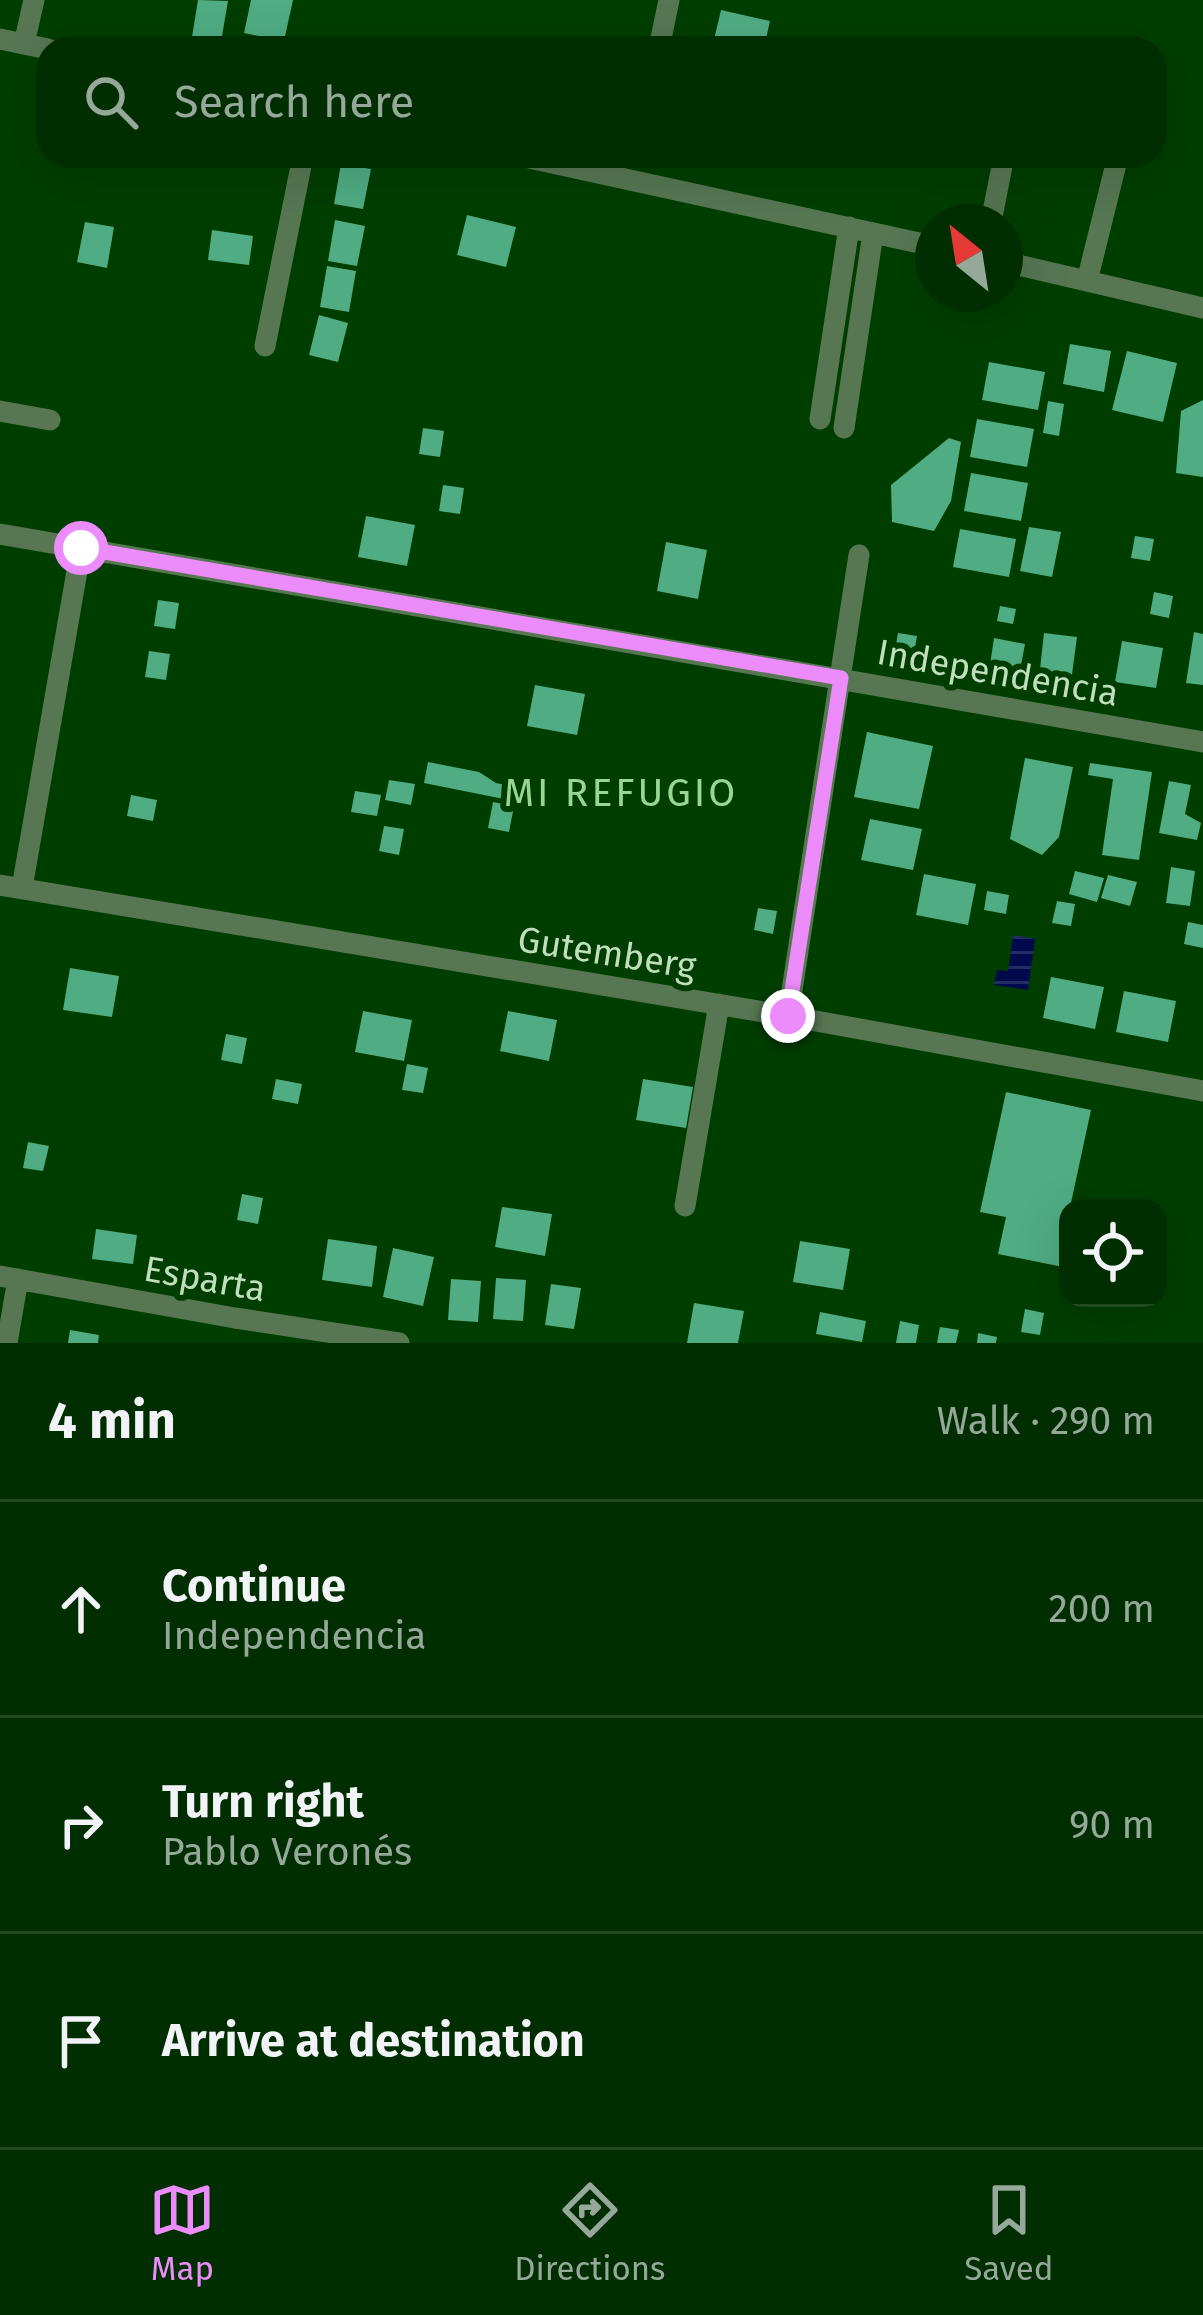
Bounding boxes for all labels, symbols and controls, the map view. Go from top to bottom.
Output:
search box [36,36,1167,168]
icon: search [78,69,144,135]
text: Search here [174,75,414,129]
north arrow [915,204,1023,312]
route start [54,521,108,575]
street label: Independencia [874,630,1122,716]
district label: MI REFUGIO [504,770,738,816]
street label: Gutemberg [515,917,699,989]
route end [761,989,815,1043]
map controls [1059,1199,1167,1307]
button: locate [1059,1199,1167,1307]
street label: Esparta [141,1247,269,1311]
text: 4 min [48,1390,176,1452]
text: Walk · 290 m [937,1398,1155,1444]
text: Continue [162,1559,346,1613]
icon: ahead [48,1576,114,1642]
text: 200 m [1048,1586,1155,1632]
text: Independencia [162,1613,427,1659]
text: Turn right [162,1775,364,1829]
icon: right [48,1792,114,1858]
text: 90 m [1069,1802,1155,1848]
text: Pablo Veronés [162,1829,412,1875]
icon: arrive [48,2008,114,2074]
text: Arrive at destination [162,2014,585,2068]
tab: Map [149,2177,215,2289]
tab: Directions [514,2177,666,2289]
tab: Saved [964,2177,1054,2289]

